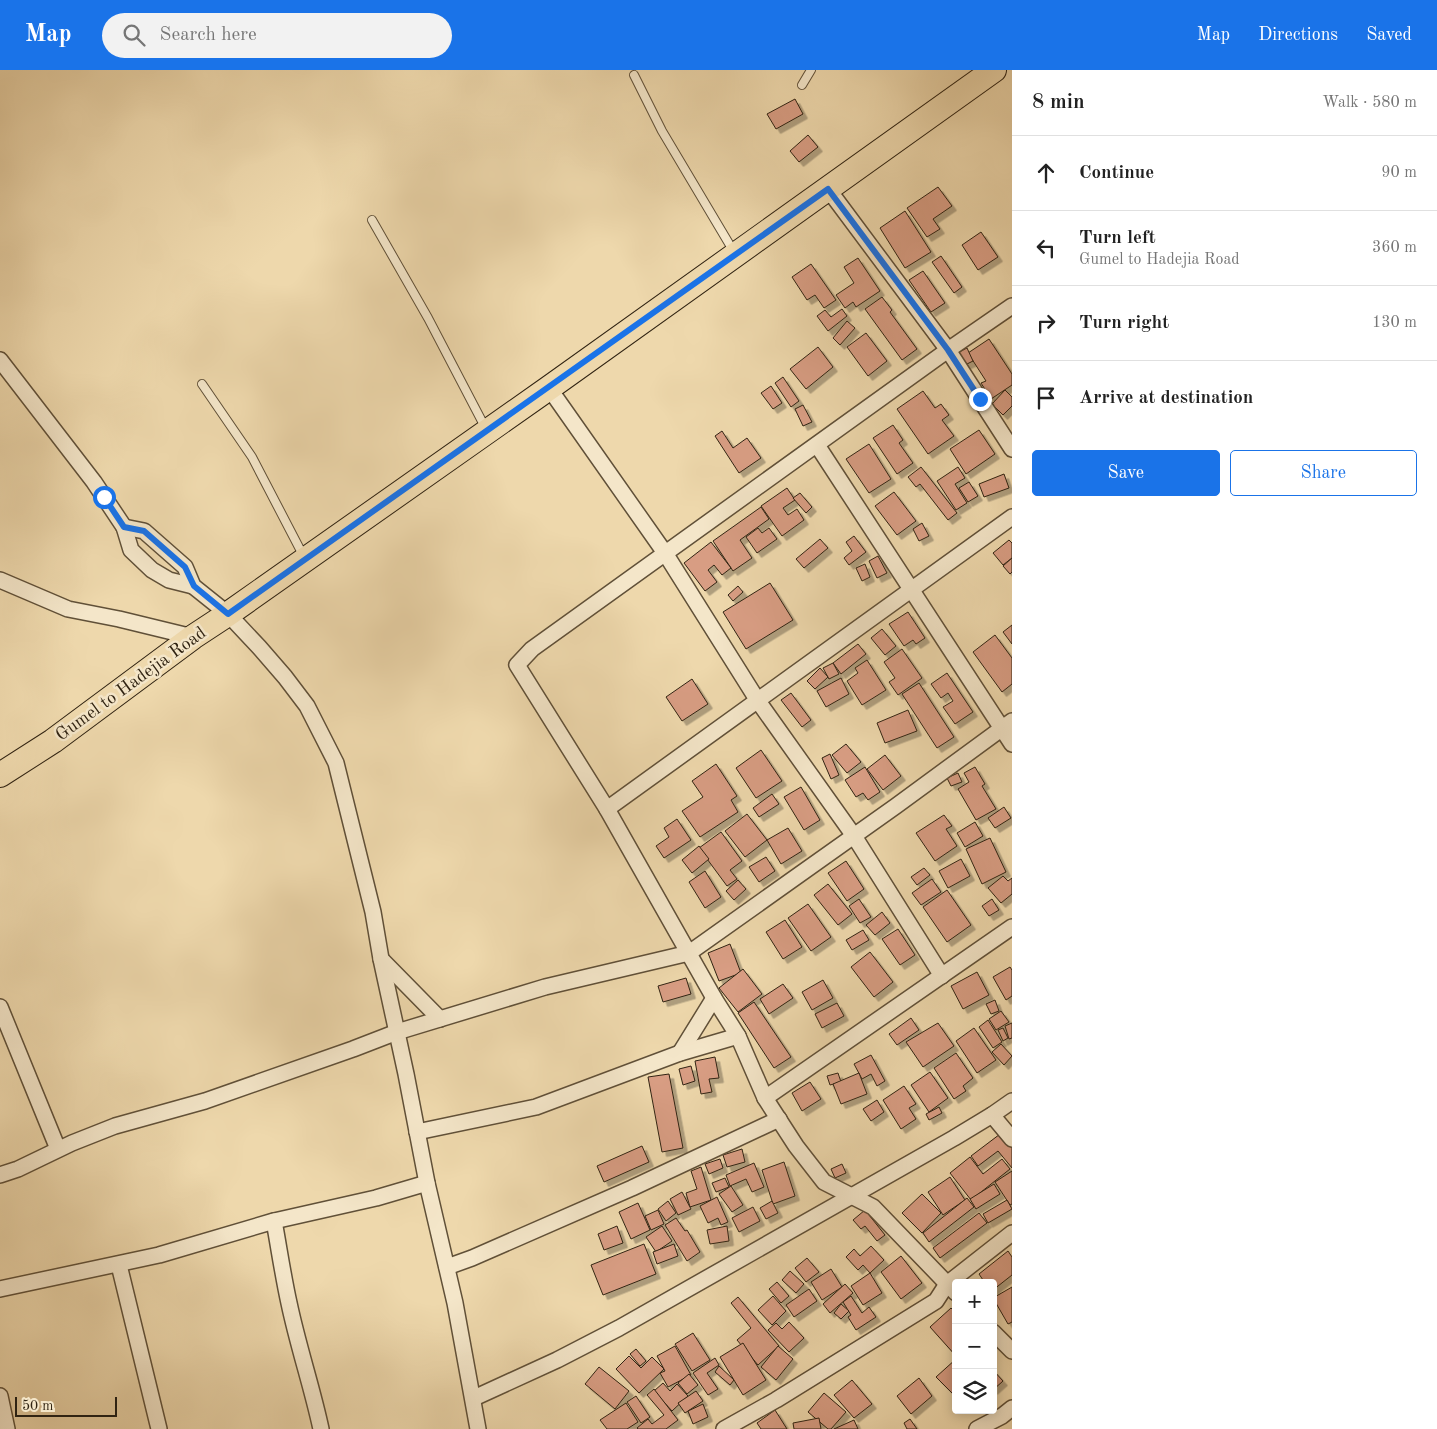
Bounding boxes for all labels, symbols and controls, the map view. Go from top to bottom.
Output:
search box [102,13,452,58]
icon: search [120,21,148,49]
text: Map [25,23,72,47]
text: Search here [160,26,257,45]
text: Map [1197,26,1230,44]
text: Directions [1258,26,1338,44]
text: Saved [1366,26,1412,44]
text: 8 min [1032,92,1085,113]
text: Walk · 580 m [1322,95,1417,111]
icon: ahead [1032,159,1060,187]
text: Continue [1079,164,1154,183]
text: 90 m [1381,165,1417,181]
text: Turn left [1079,229,1156,248]
icon: left [1032,234,1060,262]
text: 360 m [1372,240,1417,256]
text: Gumel to Hadejia Road [1079,252,1240,268]
icon: right [1032,309,1060,337]
text: Turn right [1079,314,1169,333]
text: 130 m [1372,315,1417,331]
icon: arrive [1032,384,1060,412]
route end [969,388,992,411]
text: Arrive at destination [1079,389,1253,408]
button: Save [1032,450,1220,496]
button: Share [1230,450,1417,496]
route start [93,486,116,509]
street label: Gumel to Hadejia Road [53,624,209,744]
map controls [952,1279,997,1414]
button: + [952,1279,997,1324]
button: − [952,1324,997,1369]
button: layers [952,1369,997,1414]
scale bar [15,1394,118,1417]
text: 50 m [22,1399,53,1413]

